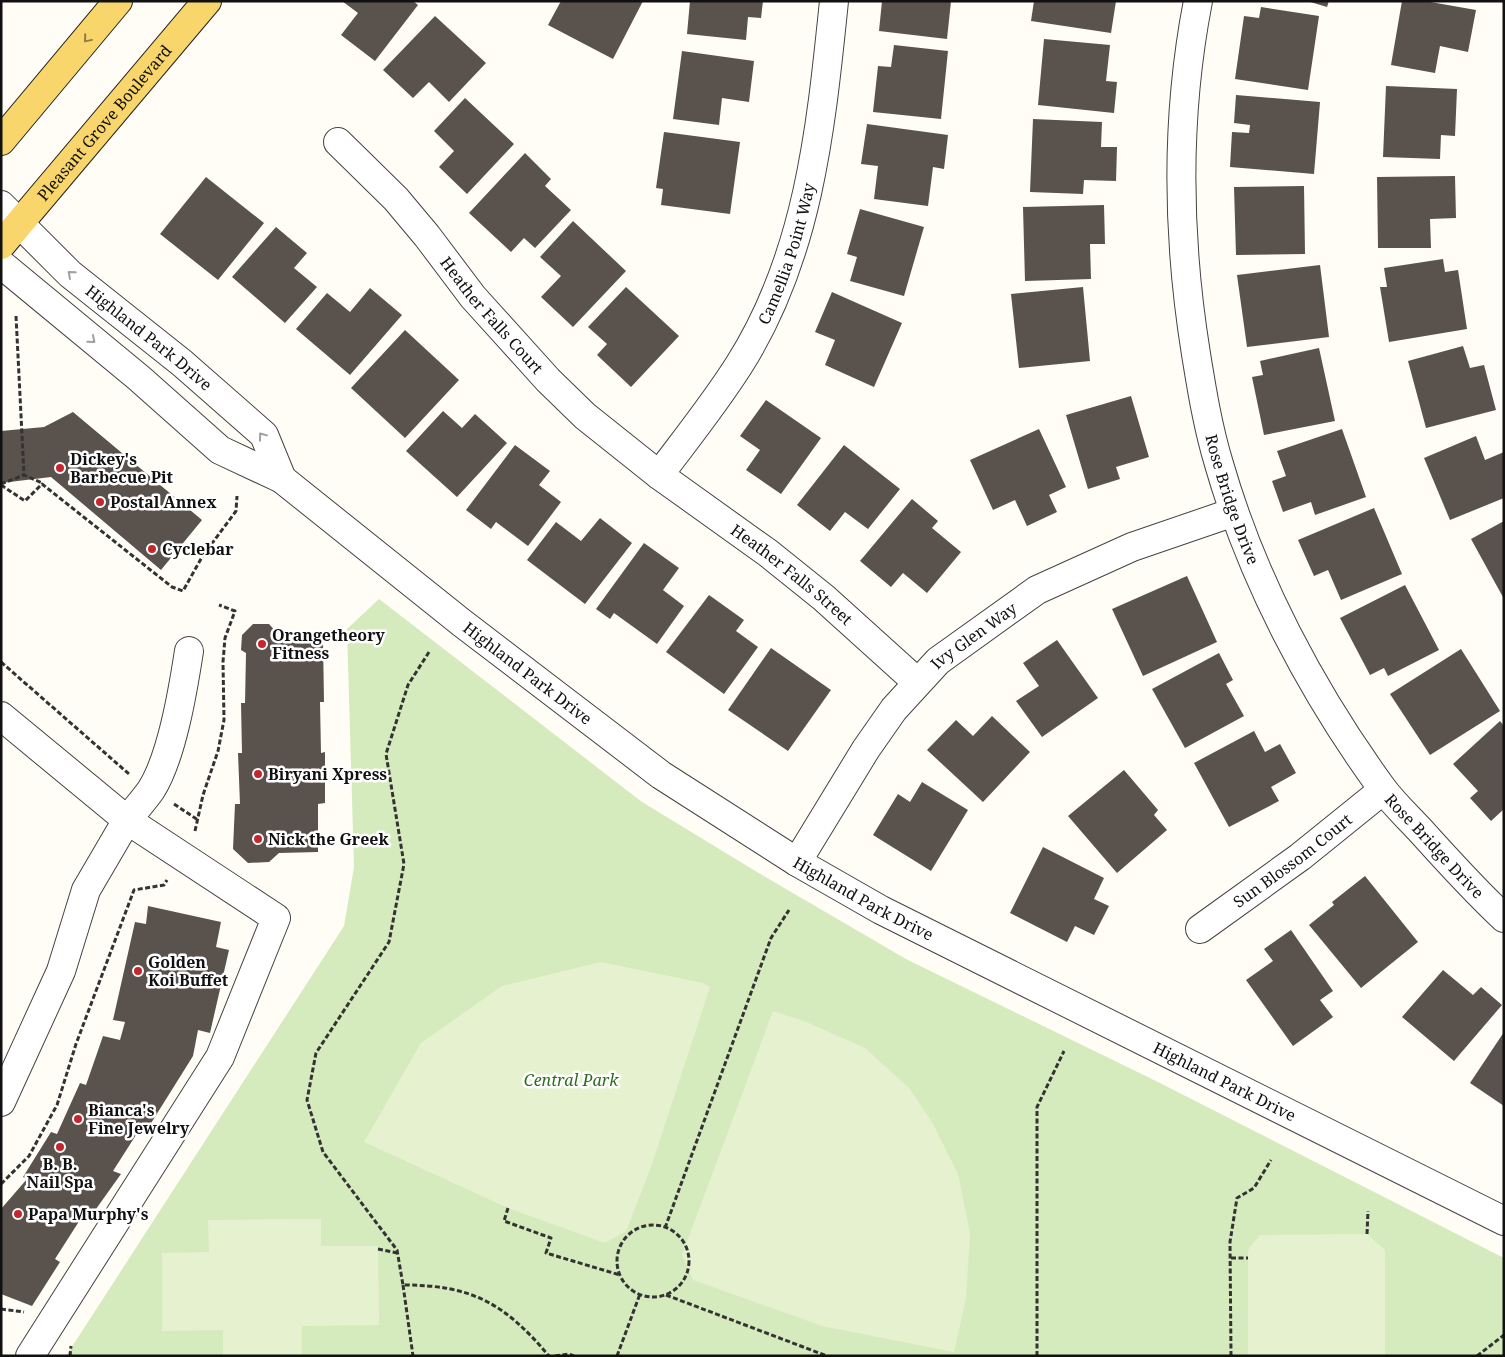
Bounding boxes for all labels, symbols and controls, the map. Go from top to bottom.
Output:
one-way arrow [83,33,92,42]
street label: Pleasant Grove Boulevard [32,40,177,205]
street label: Camellia Point Way [753,180,820,328]
street label: Heather Falls Court [435,252,548,379]
one-way arrow [68,271,77,280]
street label: Highland Park Drive [81,280,217,396]
one-way arrow [87,335,96,344]
one-way arrow [258,432,267,441]
street label: Rose Bridge Drive [1200,432,1264,568]
place label: Dickey's Barbecue Pit [70,448,174,488]
marker: Dickey's Barbecue Pit [54,462,66,474]
place label: Postal Annex [110,491,217,513]
marker: Postal Annex [94,496,106,508]
street label: Heather Falls Street [726,519,858,630]
place label: Cyclebar [162,538,234,560]
marker: Cyclebar [146,543,158,555]
street label: Ivy Glen Way [925,597,1022,674]
street label: Highland Park Drive [459,617,597,730]
place label: Orangetheory Fitness [272,624,386,664]
marker: Orangetheory Fitness [256,638,268,650]
place label: Biryani Xpress [268,763,387,785]
marker: Biryani Xpress [252,768,264,780]
street label: Rose Bridge Drive [1380,789,1489,903]
street label: Sun Blossom Court [1229,808,1357,913]
place label: Nick the Greek [268,828,389,850]
marker: Nick the Greek [252,833,264,845]
street label: Highland Park Drive [789,851,937,946]
place label: Golden Koi Buffet [148,951,229,991]
marker: Golden Koi Buffet [132,965,144,977]
street label: Highland Park Drive [1150,1037,1300,1126]
park label: Central Park [524,1069,619,1091]
place label: Bianca's Fine Jewelry [88,1099,190,1139]
marker: Bianca's Fine Jewelry [72,1113,84,1125]
marker: B. B. Nail Spa [54,1141,66,1153]
place label: B. B. Nail Spa [27,1153,94,1193]
place label: Papa Murphy's [28,1203,149,1225]
marker: Papa Murphy's [12,1208,24,1220]

